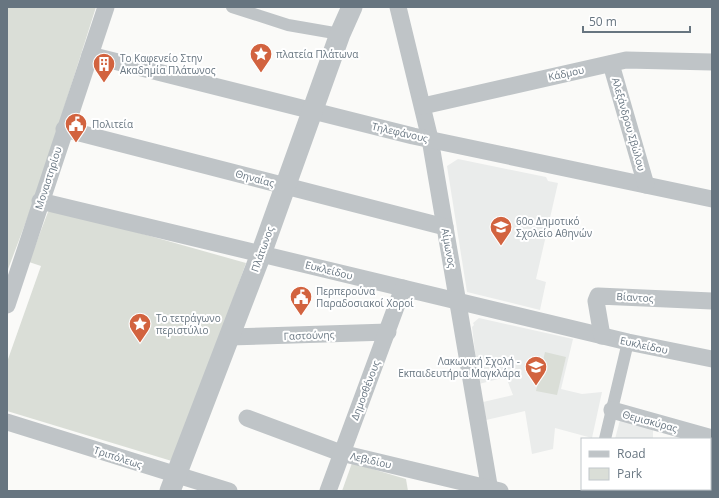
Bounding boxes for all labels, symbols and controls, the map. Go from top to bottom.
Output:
scale bar [583,8,690,34]
text: 50 m [589,13,617,30]
place icon: πλατεία Πλάτωνα [248,41,274,74]
place label: πλατεία Πλάτωνα [276,47,358,61]
building icon: Το Καφενείο Στην Ακαδημία Πλάτωνος [91,51,117,84]
place label: Το Καφενείο Στην Ακαδημία Πλάτωνος [120,51,216,77]
street label: Κάδμου [547,62,585,84]
street label: Αλεξάνδρου Σβώλου [609,76,649,172]
public building icon: Πολιτεία [63,111,89,144]
place label: Πολιτεία [92,117,133,131]
street label: Τηλεφάνους [370,119,430,145]
street label: Μοναστηρίου [31,145,65,211]
street label: Θηναίας [234,166,276,190]
school or university icon: 60ο Δημοτικό Σχολείο Αθηνών [488,214,514,247]
place label: 60ο Δημοτικό Σχολείο Αθηνών [516,214,592,240]
street label: Πλάτωνος [247,224,277,274]
street label: Αίμωνος [439,227,459,269]
street label: Ευκλείδου [304,257,354,283]
public building icon: Περπερούνα Παραδοσιακοί Χοροί [288,284,314,317]
place label: Περπερούνα Παραδοσιακοί Χοροί [316,284,414,310]
street label: Βίαντος [616,289,654,305]
place icon: Το τετράγωνο περιστύλιο [127,311,153,344]
place label: Το τετράγωνο περιστύλιο [156,311,221,337]
street label: Γαστούνης [283,327,335,343]
street label: Ευκλείδου [619,333,669,357]
place label: Λακωνική Σχολή - Εκπαιδευτήρια Μαγκλάρα [398,354,520,380]
school or university icon: Λακωνική Σχολή - Εκπαιδευτήρια Μαγκλάρα [523,354,549,387]
street label: Δημοσθένους [347,358,383,422]
street label: Θεμισκύρας [621,407,679,435]
legend [581,438,711,490]
street label: Τριπόλεως [92,443,144,471]
text: Road [617,445,646,462]
street label: Λεβιδίου [349,448,393,472]
text: Park [617,465,643,482]

